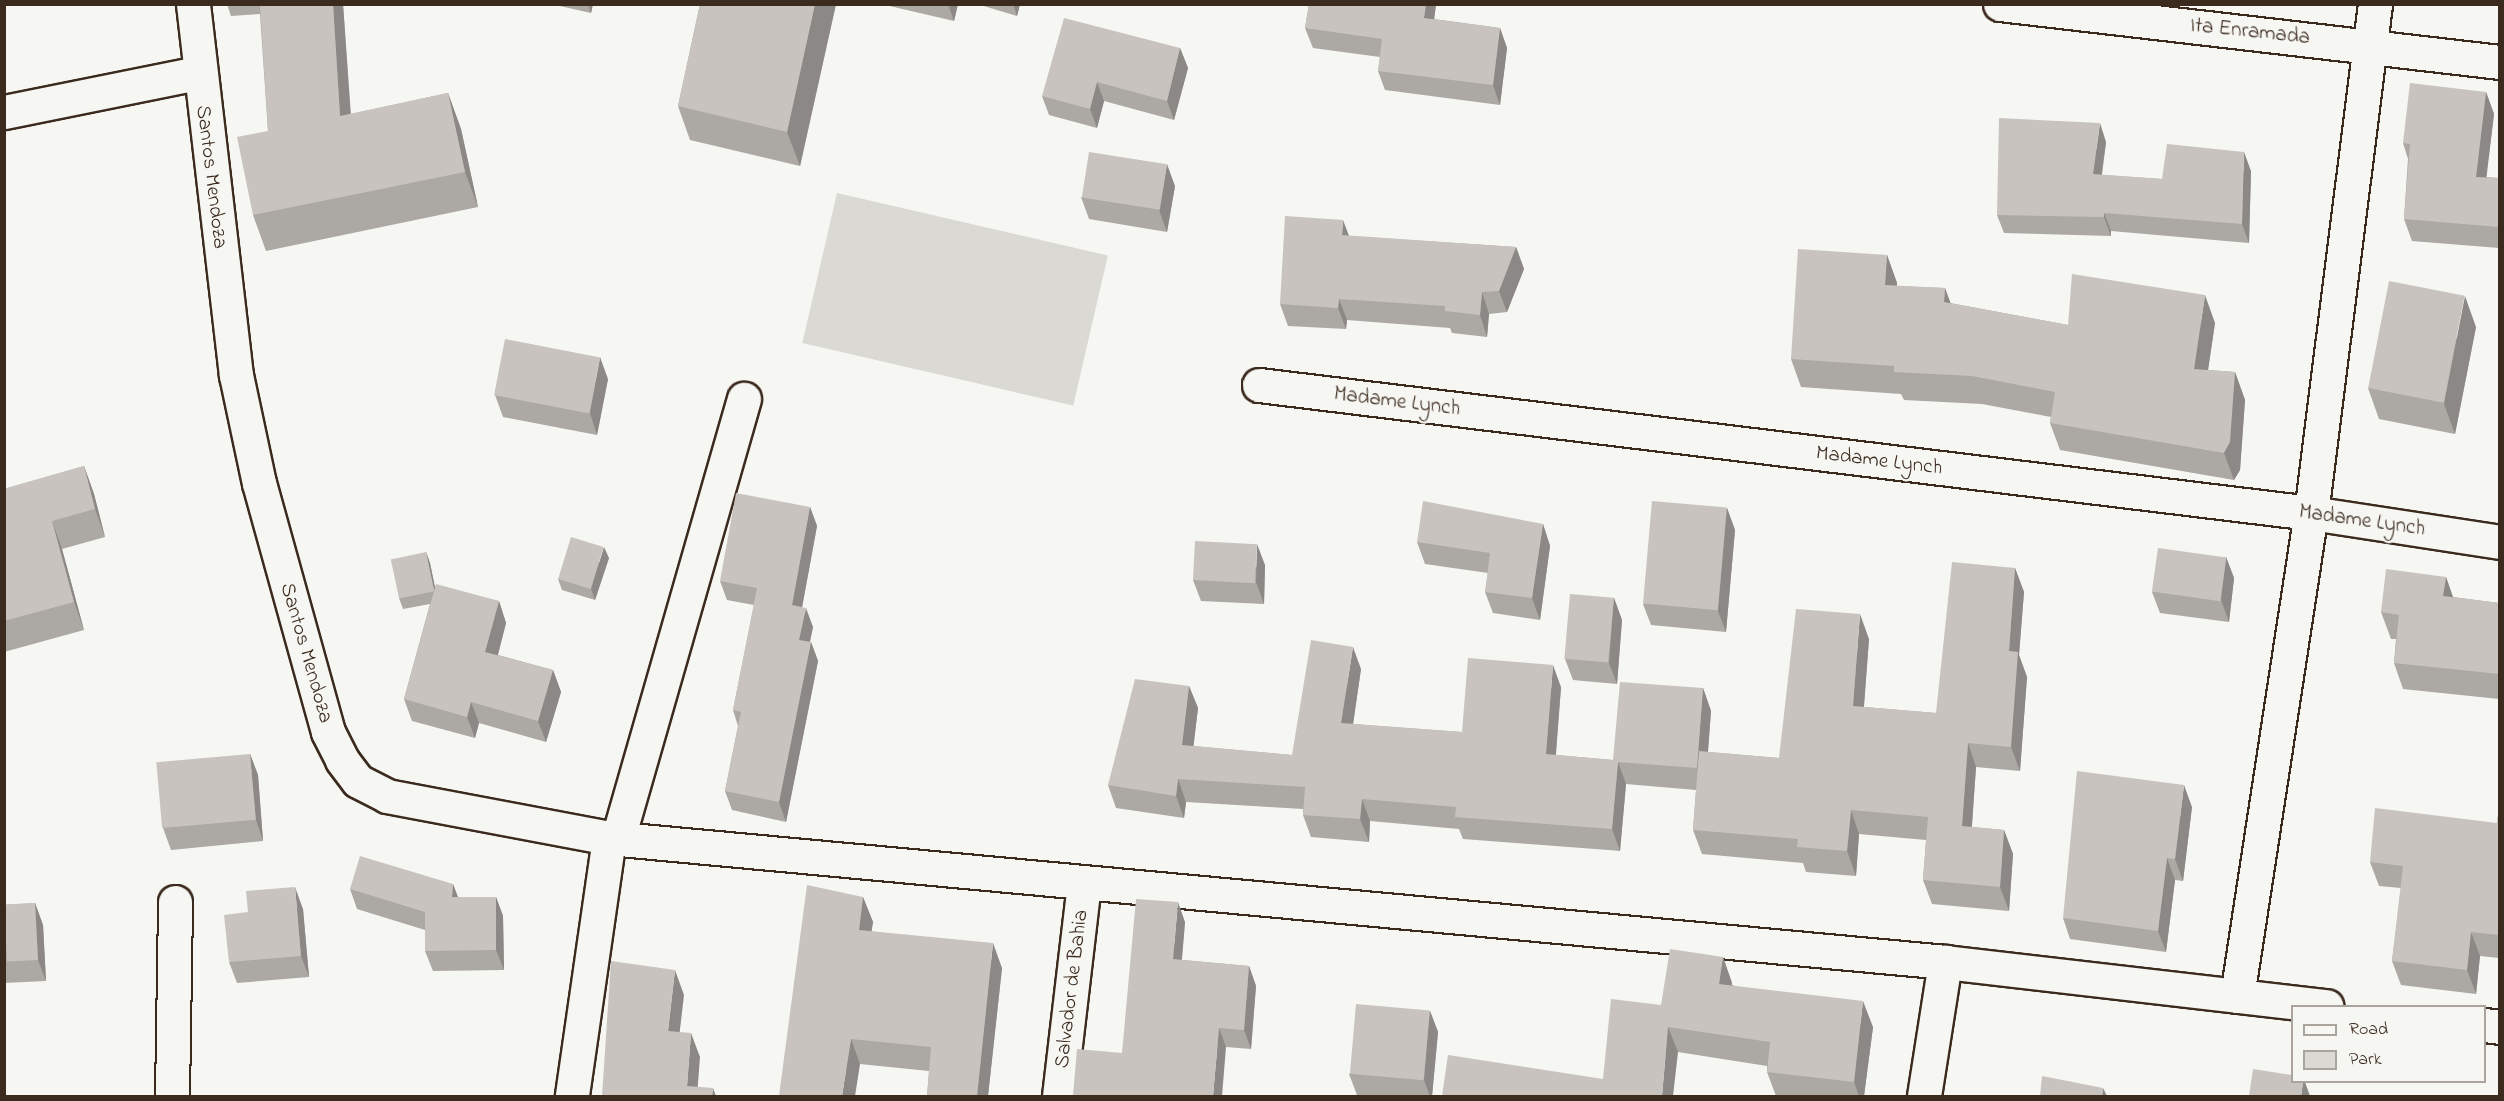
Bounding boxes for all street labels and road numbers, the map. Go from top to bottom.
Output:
street label: Ita Enramada [2189,13,2311,51]
street label: Santos Mendoza [190,104,232,250]
street label: Madame Lynch [1332,382,1462,422]
street label: Madame Lynch [1814,441,1944,481]
street label: Madame Lynch [2297,500,2427,542]
street label: Santos Mendoza [274,580,338,726]
street label: Salvador de Bahia [1050,908,1094,1070]

